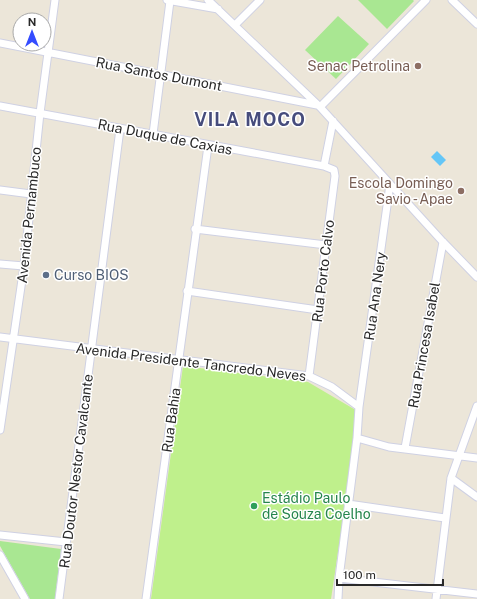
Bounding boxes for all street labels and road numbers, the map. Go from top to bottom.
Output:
street label: Rua Santos Dumont [95,54,223,94]
street label: Rua Duque de Caxias [96,116,234,158]
street label: Avenida Pernambuco [14,146,44,284]
street label: Rua Porto Calvo [309,219,337,323]
street label: Rua Ana Nery [361,250,389,341]
street label: Rua Princesa Isabel [405,281,443,409]
street label: Avenida Presidente Tancredo Neves [75,340,307,384]
street label: Rua Doutor Nestor Cavalcante [56,373,96,569]
street label: Rua Bahia [159,387,183,453]

